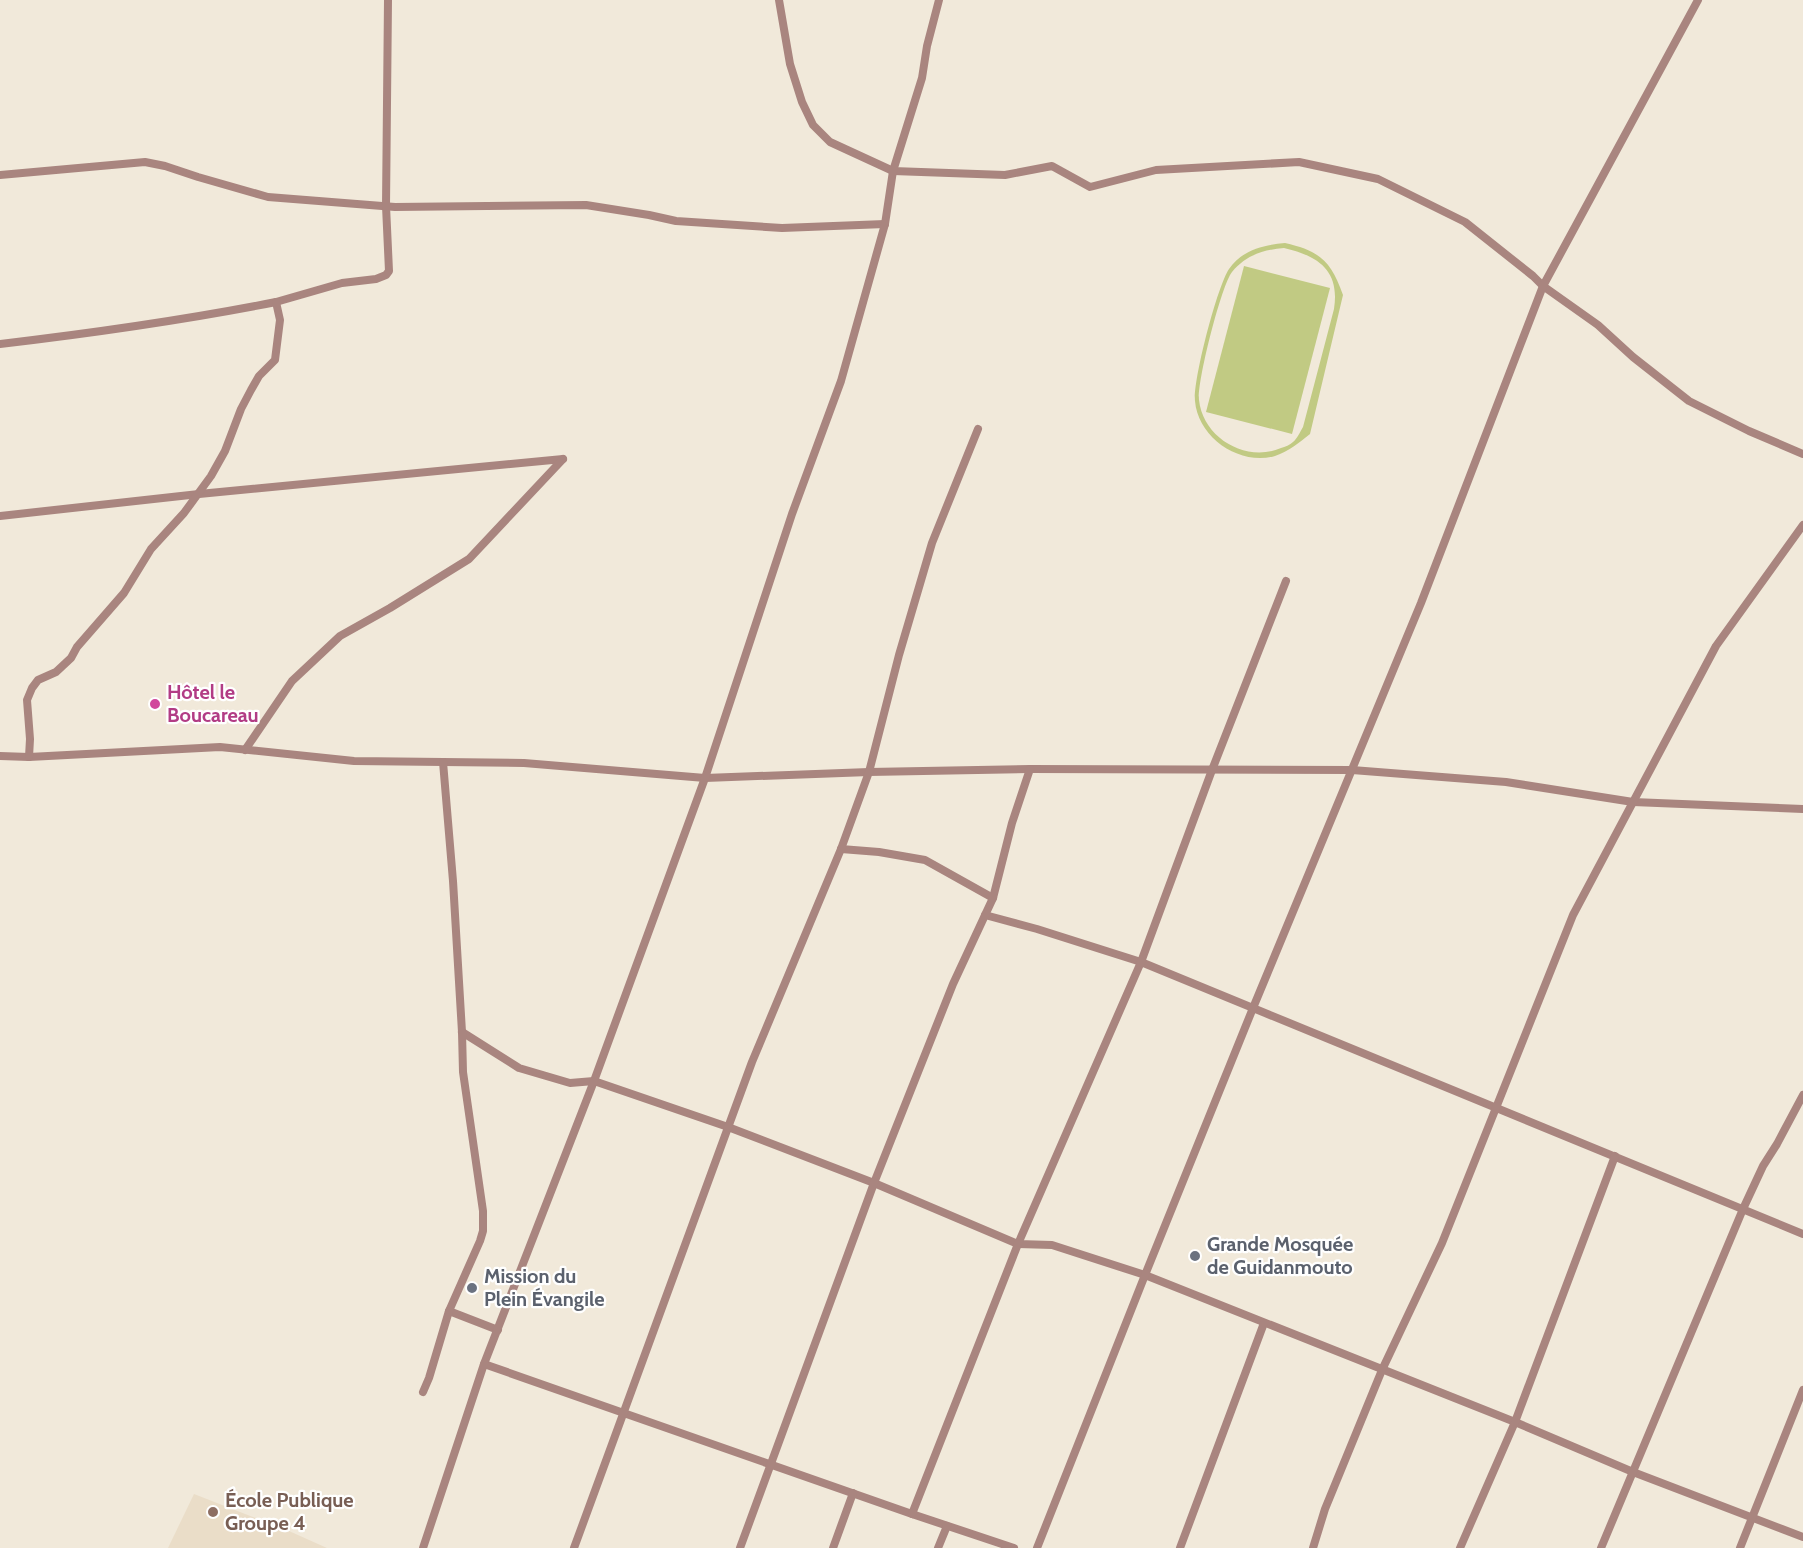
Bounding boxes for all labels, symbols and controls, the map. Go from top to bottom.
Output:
place label: Hôtel le Boucareau [167,680,259,727]
marker: Hôtel le Boucareau [148,697,162,711]
place label: Grande Mosquée de Guidanmouto [1207,1232,1353,1279]
marker: Grande Mosquée de Guidanmouto [1188,1249,1202,1263]
place label: Mission du Plein Évangile [484,1264,605,1311]
marker: Mission du Plein Évangile [465,1281,479,1295]
place label: École Publique Groupe 4 [225,1488,354,1535]
marker: École Publique Groupe 4 [206,1505,220,1519]

